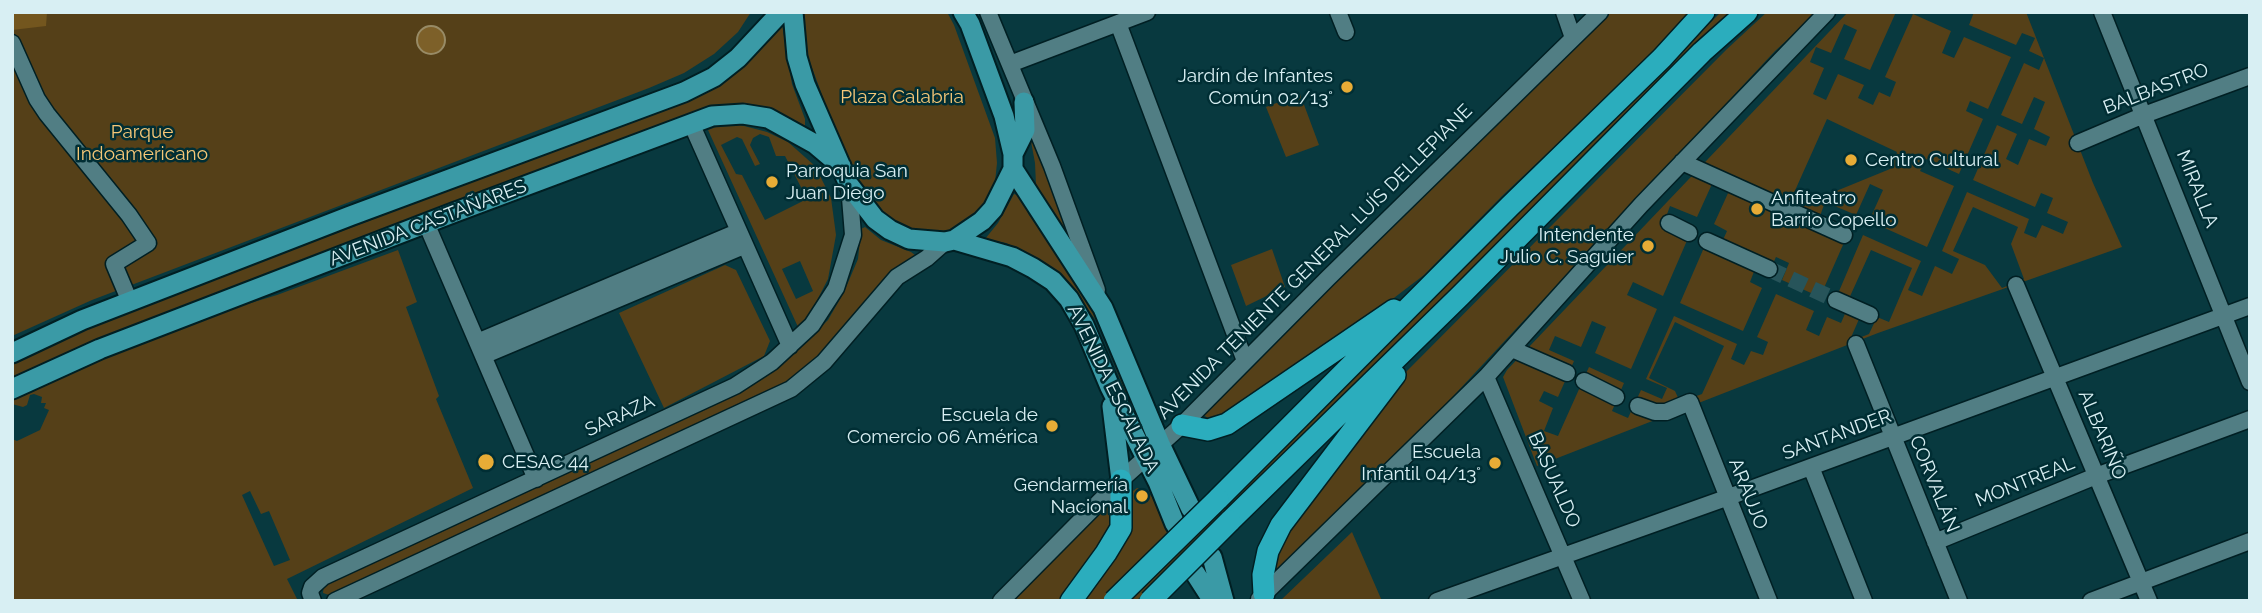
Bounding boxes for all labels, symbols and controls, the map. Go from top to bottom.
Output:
street label: BALBASTRO [2100,58,2212,120]
place label: Jardín de Infantes Común 02/13° [1178,65,1333,109]
marker: Jardín de Infantes Común 02/13° [1339,79,1355,95]
park label: Plaza Calabria [840,86,964,108]
street label: AVENIDA TENIENTE GENERAL LUÍS DELLEPIANE [1153,100,1477,424]
park label: Parque Indoamericano [76,121,208,165]
street label: MIRALLA [2171,147,2223,231]
place label: Centro Cultural [1865,149,1998,171]
marker: Centro Cultural [1843,152,1859,168]
place label: Parroquia San Juan Diego [786,160,908,204]
marker: Parroquia San Juan Diego [764,174,780,190]
street label: AVENIDA CASTAÑARES [326,175,530,271]
place label: Anfiteatro Barrio Copello [1771,187,1896,231]
marker: Anfiteatro Barrio Copello [1749,201,1765,217]
place label: Intendente Julio C. Saguier [1500,224,1634,268]
marker: Intendente Julio C. Saguier [1640,238,1656,254]
street label: AVENIDA ESCALADA [1062,301,1164,477]
street label: ALBARIÑO [2073,387,2131,483]
street label: SARAZA [582,390,658,442]
place label: Escuela de Comercio 06 América [847,404,1038,448]
street label: SANTANDER [1779,405,1895,465]
marker: Escuela de Comercio 06 América [1044,418,1060,434]
street label: BASUALDO [1523,429,1585,531]
street label: CORVALÁN [1904,432,1964,536]
place label: Escuela Infantil 04/13° [1361,441,1481,485]
place label: CESAC 44 [502,451,589,473]
marker: CESAC 44 [476,452,496,472]
street label: MONTREAL [1972,452,2078,512]
marker: Escuela Infantil 04/13° [1487,455,1503,471]
street label: ARAUJO [1723,455,1773,533]
place label: Gendarmería Nacional [1014,474,1128,518]
marker: Gendarmería Nacional [1134,488,1150,504]

